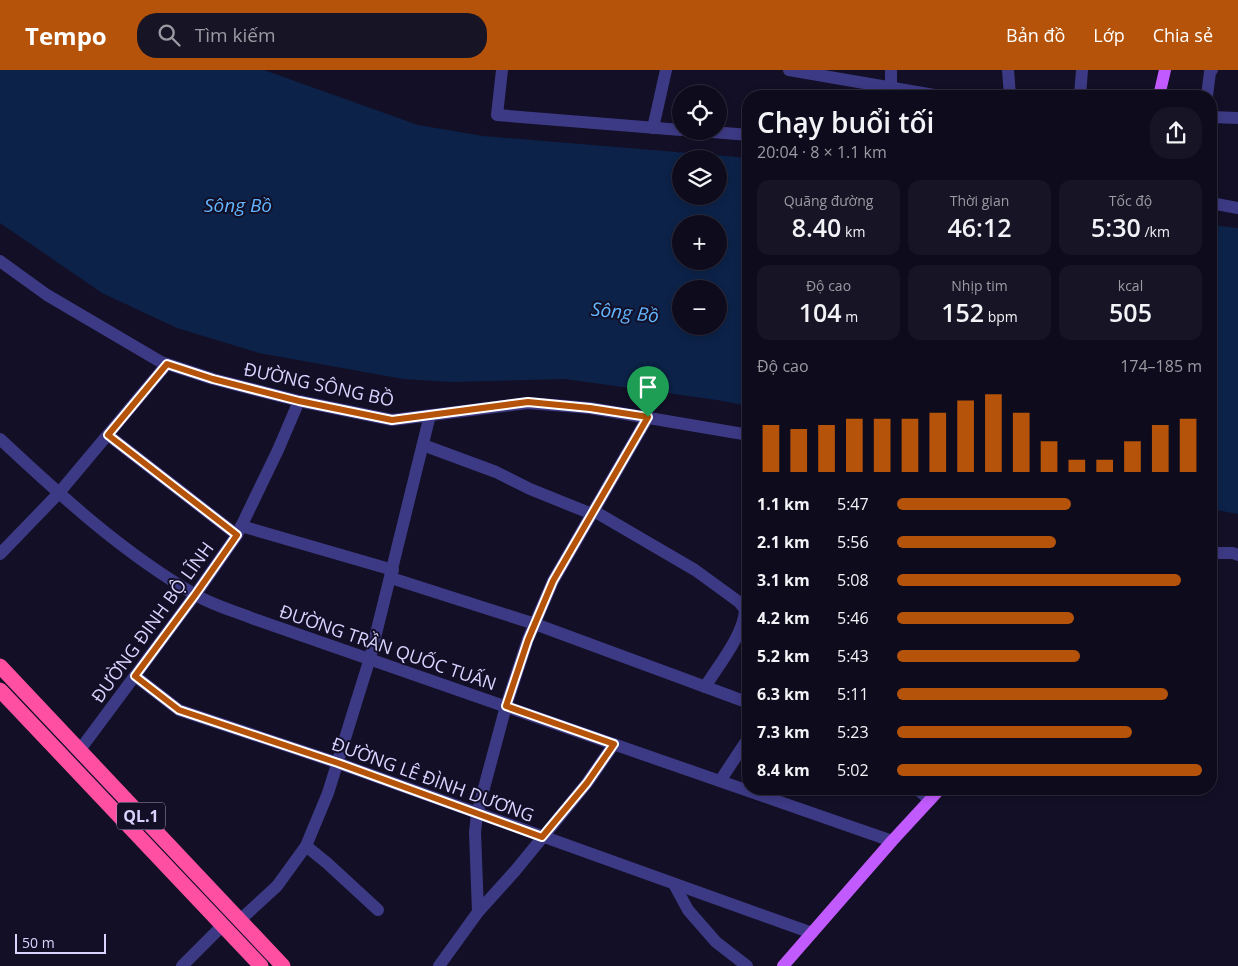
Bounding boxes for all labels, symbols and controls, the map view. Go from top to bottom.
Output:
search box [137,13,487,58]
text: Tempo [25,19,107,52]
icon: search [155,21,183,49]
text: Tìm kiếm [195,22,276,48]
text: Bản đồ [1006,23,1065,47]
text: Lớp [1093,23,1125,47]
text: Chia sẻ [1153,23,1213,47]
map controls [672,85,727,335]
button: locate [672,85,727,140]
text: Chạy buổi tối [757,103,934,141]
button: share [1150,107,1202,159]
text: 20:04 · 8 × 1.1 km [757,141,887,163]
button: layers [672,150,727,205]
text: Quãng đường [784,191,873,210]
text: Thời gian [950,191,1009,210]
text: Tốc độ [1109,191,1152,210]
water label: Sông Bồ [204,192,272,218]
text: 8.40 [792,210,841,244]
text: 46:12 [947,210,1012,244]
text: 5:30 [1091,210,1141,244]
button: + [672,215,727,270]
text: km [841,222,865,241]
text: /km [1141,222,1170,241]
text: Độ cao [806,276,851,295]
text: Nhịp tim [951,276,1008,295]
text: kcal [1118,276,1143,295]
button: − [672,280,727,335]
text: 104 [799,295,842,329]
text: 152 [941,295,984,329]
text: 505 [1109,295,1152,329]
water label: Sông Bồ [590,296,660,328]
text: m [842,307,858,326]
text: bpm [984,307,1018,326]
text: Độ cao [757,355,809,377]
text: 174–185 m [1120,355,1202,377]
street label: ĐƯỜNG SÔNG BỒ [242,356,396,412]
pin [627,366,669,417]
icon: arrive [634,373,662,401]
text: 1.1 km [757,493,810,515]
text: 5:47 [837,493,869,515]
text: 2.1 km [757,531,810,553]
text: 5:56 [837,531,869,553]
street label: ĐƯỜNG ĐINH BỘ LĨNH [85,537,219,707]
text: 3.1 km [757,569,810,591]
text: 5:08 [837,569,869,591]
street label: ĐƯỜNG TRẦN QUỐC TUẤN [276,599,500,695]
text: 4.2 km [757,607,810,629]
text: 5:46 [837,607,869,629]
text: 5.2 km [757,645,810,667]
text: 5:43 [837,645,869,667]
text: 6.3 km [757,683,810,705]
text: 5:11 [837,683,869,705]
text: 7.3 km [757,721,810,743]
text: 5:23 [837,721,869,743]
street label: ĐƯỜNG LÊ ĐÌNH DƯƠNG [329,731,537,827]
text: 8.4 km [757,759,810,781]
text: 5:02 [837,759,869,781]
road number: QL.1 [117,802,165,829]
scale bar [15,931,106,954]
text: 50 m [22,933,55,952]

